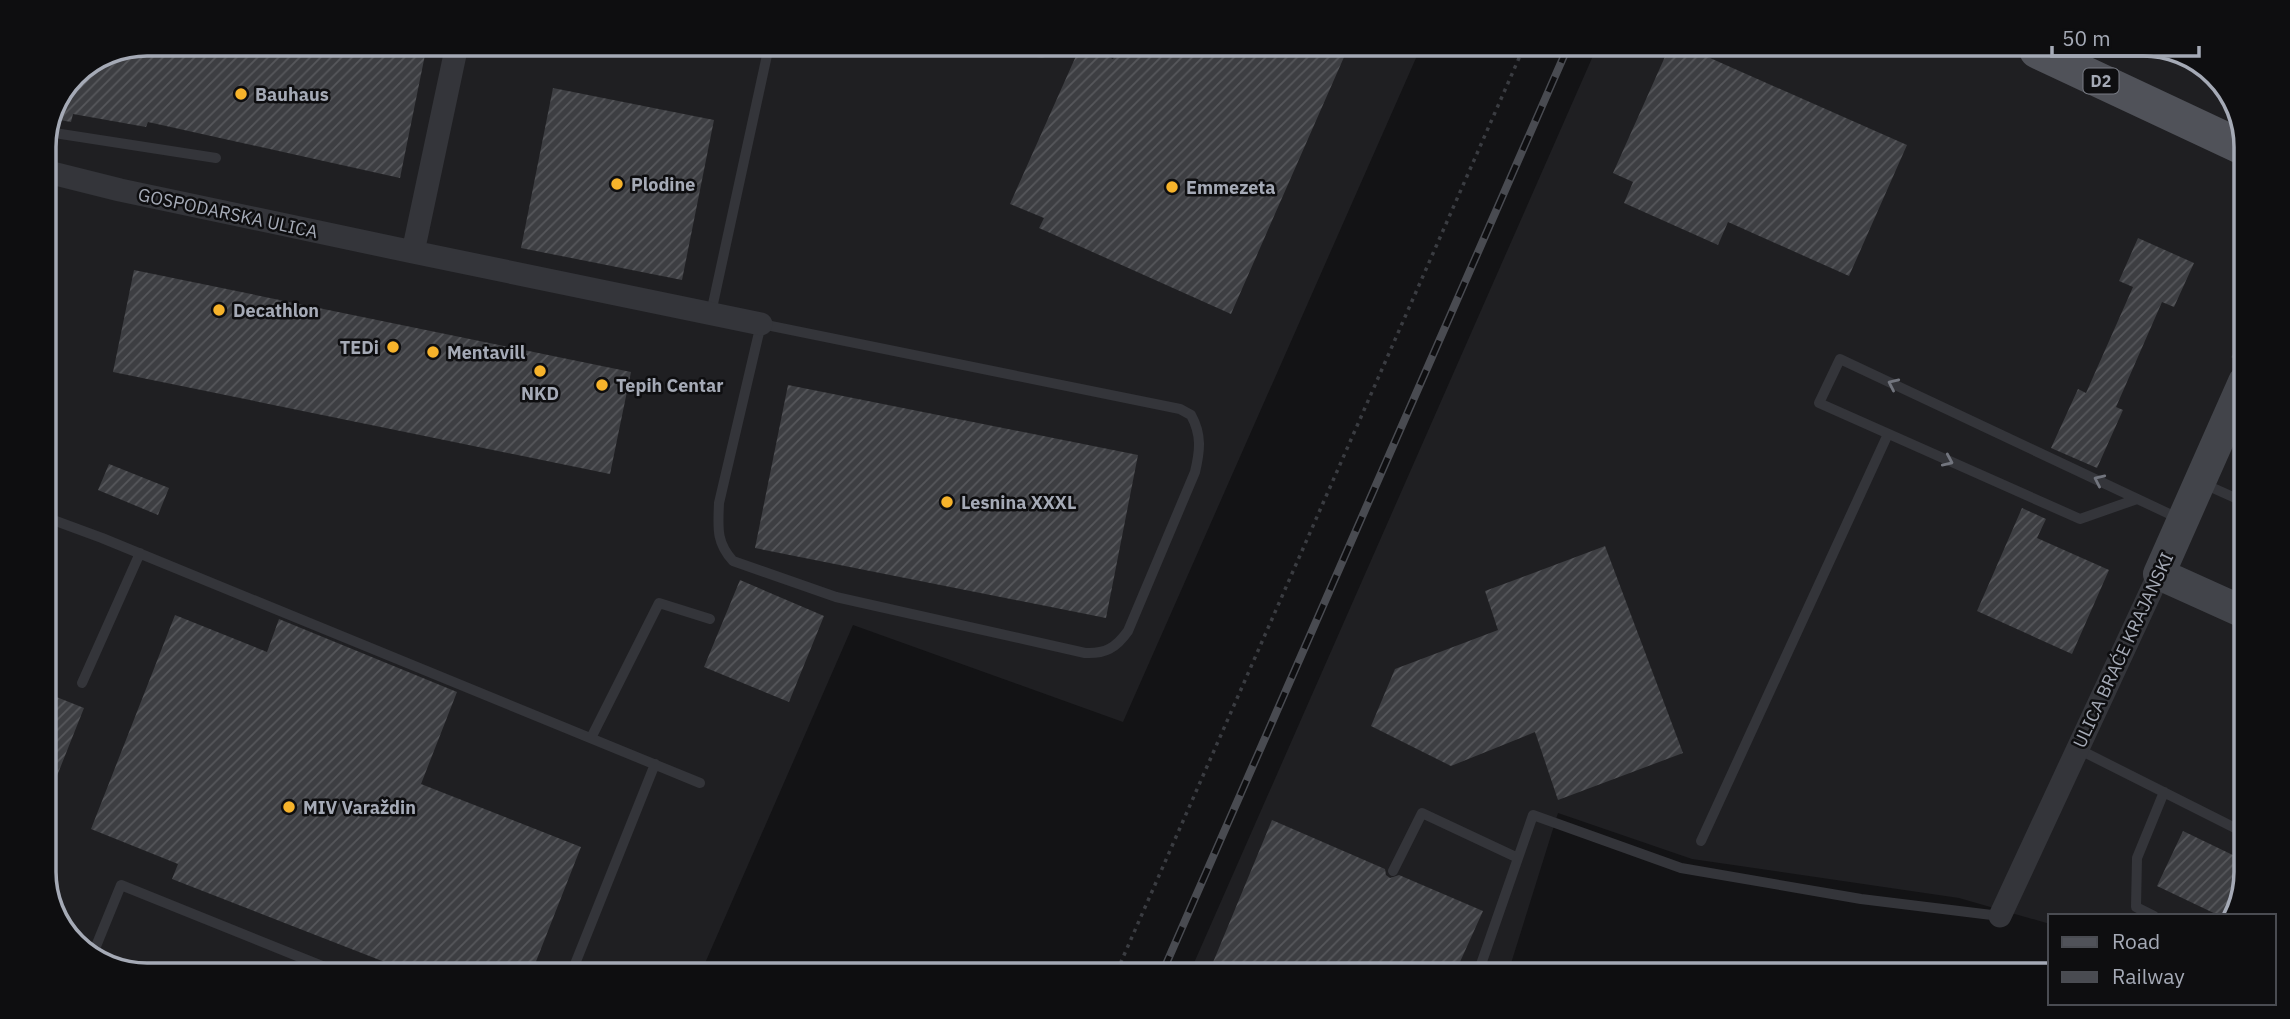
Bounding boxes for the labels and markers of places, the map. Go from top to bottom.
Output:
place label: Bauhaus [255,83,329,106]
marker: Bauhaus [233,86,249,102]
place label: Plodine [631,173,695,196]
marker: Plodine [609,176,625,192]
place label: Emmezeta [1186,176,1276,199]
marker: Emmezeta [1164,179,1180,195]
place label: Decathlon [233,299,319,322]
marker: Decathlon [211,302,227,318]
place label: TEDi [340,336,379,359]
marker: TEDi [385,339,401,355]
place label: Mentavill [447,341,526,364]
marker: Mentavill [425,344,441,360]
marker: NKD [532,363,548,379]
place label: Tepih Centar [616,374,724,397]
marker: Tepih Centar [594,377,610,393]
place label: NKD [521,382,559,405]
place label: Lesnina XXXL [961,491,1077,514]
marker: Lesnina XXXL [939,494,955,510]
place label: MIV Varaždin [303,796,416,819]
marker: MIV Varaždin [281,799,297,815]

